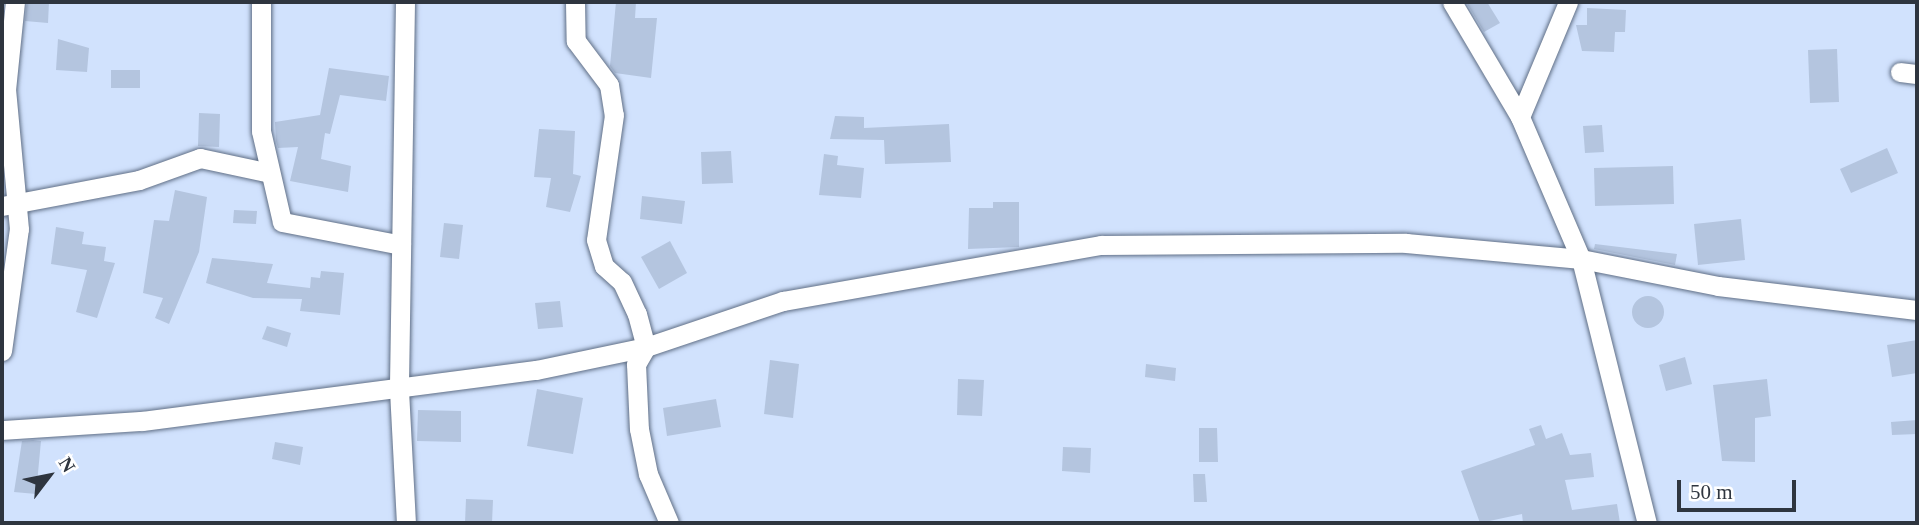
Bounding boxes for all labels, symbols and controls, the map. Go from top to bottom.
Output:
north arrow [14,441,84,511]
text: N [55,453,80,476]
scale bar [1681,466,1800,510]
text: 50 m [1690,480,1733,504]

